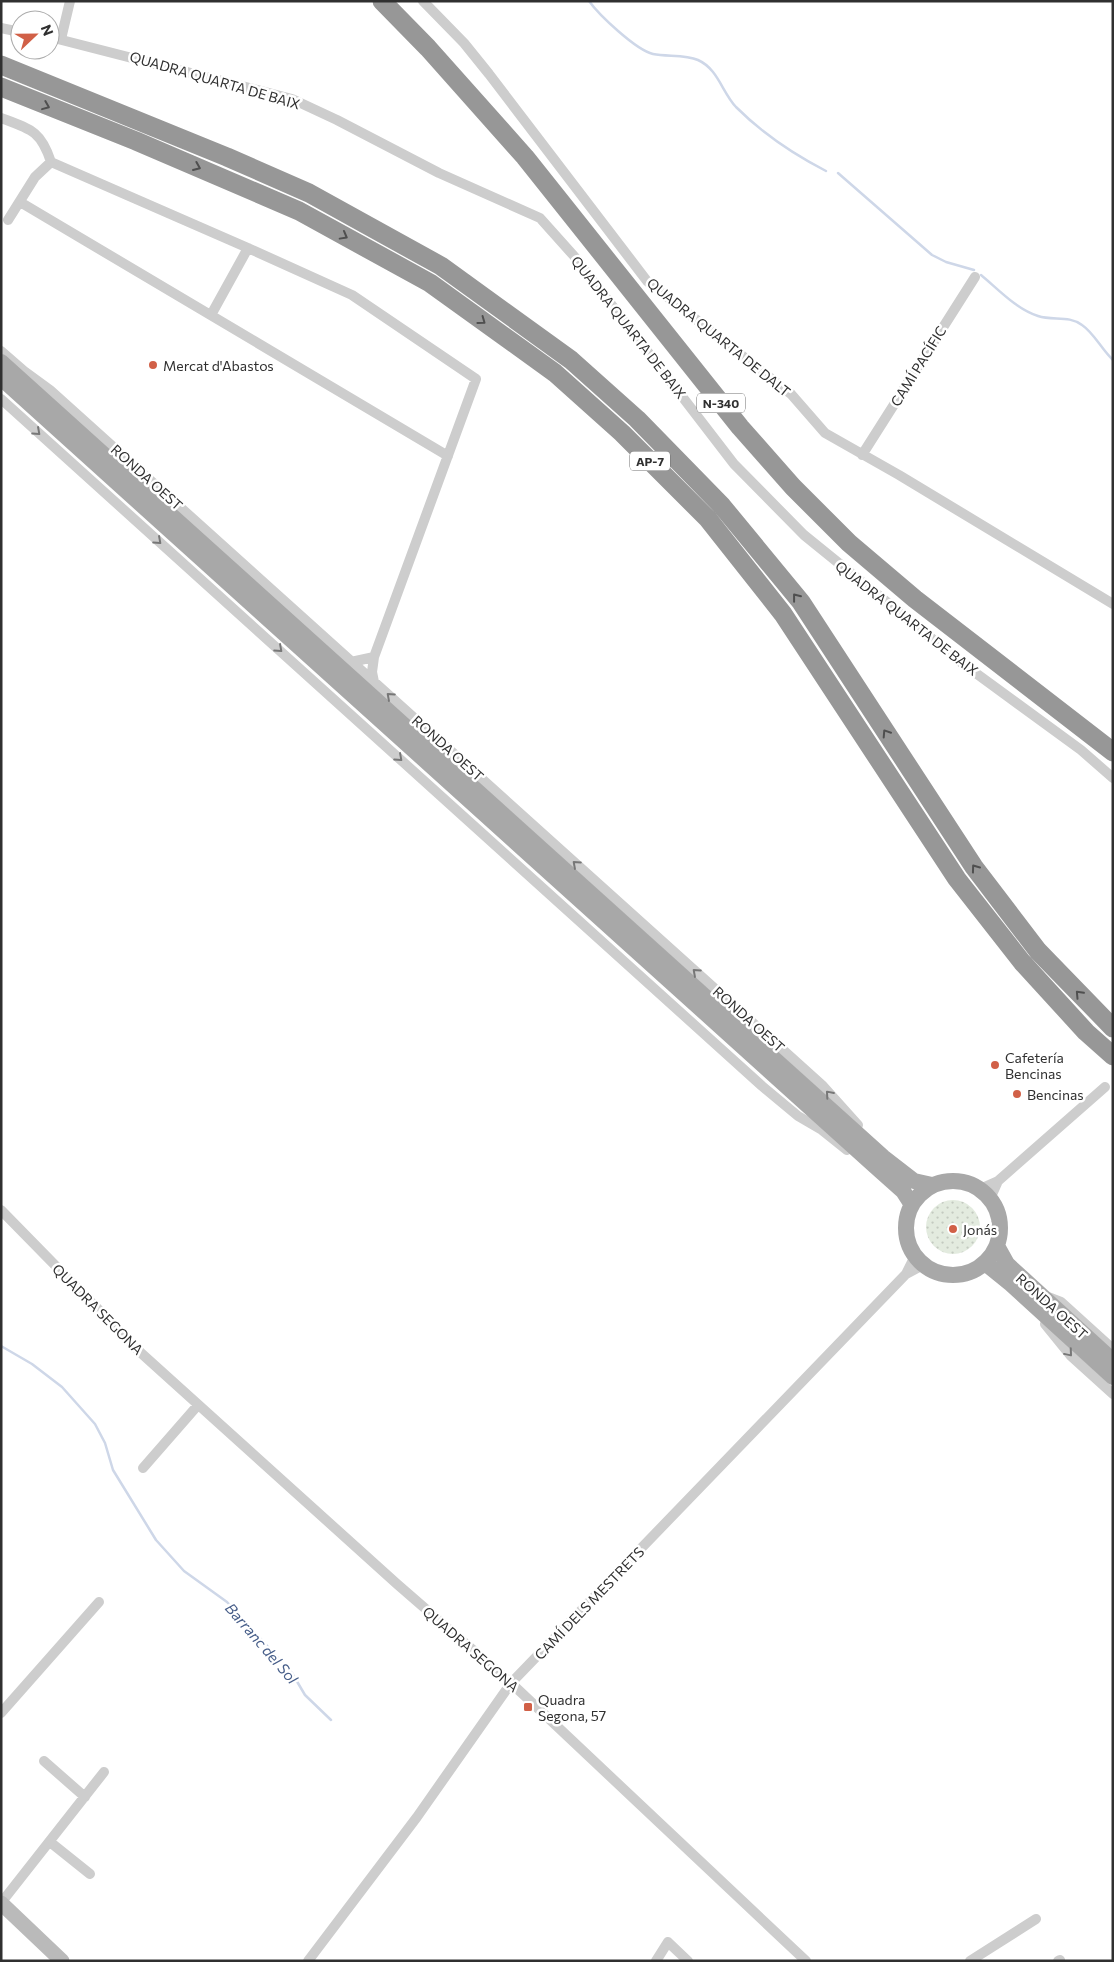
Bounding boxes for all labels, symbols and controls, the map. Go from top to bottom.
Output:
north arrow [10,10,60,60]
text: N [38,22,57,38]
street label: QUADRA QUARTA DE BAIX [128,48,302,112]
one-way arrow [41,99,50,110]
one-way arrow [192,160,201,171]
one-way arrow [339,229,348,239]
street label: QUADRA QUARTA DE BAIX [568,252,690,402]
street label: QUADRA QUARTA DE DALT [644,274,794,400]
one-way arrow [476,315,486,324]
street label: CAMÍ PACÍFIC [887,323,949,409]
place label: Mercat d'Abastos [163,357,274,374]
marker: Mercat d'Abastos [147,359,159,371]
road number: N-340 [697,393,745,412]
one-way arrow [32,426,41,435]
street label: RONDA OEST [108,441,186,513]
road number: AP-7 [630,452,670,471]
one-way arrow [153,535,162,544]
street label: QUADRA QUARTA DE BAIX [832,557,982,679]
one-way arrow [794,594,802,603]
one-way arrow [273,644,282,653]
one-way arrow [386,693,395,702]
street label: RONDA OEST [409,712,487,784]
one-way arrow [883,729,892,738]
one-way arrow [394,752,403,761]
one-way arrow [572,860,581,869]
one-way arrow [972,865,982,874]
one-way arrow [693,969,702,978]
street label: RONDA OEST [710,983,788,1055]
one-way arrow [1076,990,1085,999]
place label: Cafetería Bencinas [1005,1049,1064,1082]
marker: Cafetería Bencinas [989,1059,1001,1071]
place label: Bencinas [1027,1086,1084,1103]
marker: Bencinas [1011,1088,1023,1100]
one-way arrow [826,1090,835,1099]
place label: Jonás [963,1221,997,1238]
marker: Jonás [947,1223,959,1235]
street label: QUADRA SEGONA [49,1260,147,1358]
street label: RONDA OEST [1013,1270,1091,1342]
one-way arrow [1064,1347,1073,1356]
street label: CAMÍ DELS MESTRETS [531,1543,647,1663]
water label: Barranc del Sol [222,1599,303,1688]
street label: QUADRA SEGONA [420,1603,523,1695]
place label: Quadra Segona, 57 [538,1691,606,1724]
marker: Quadra Segona, 57 [522,1701,534,1713]

